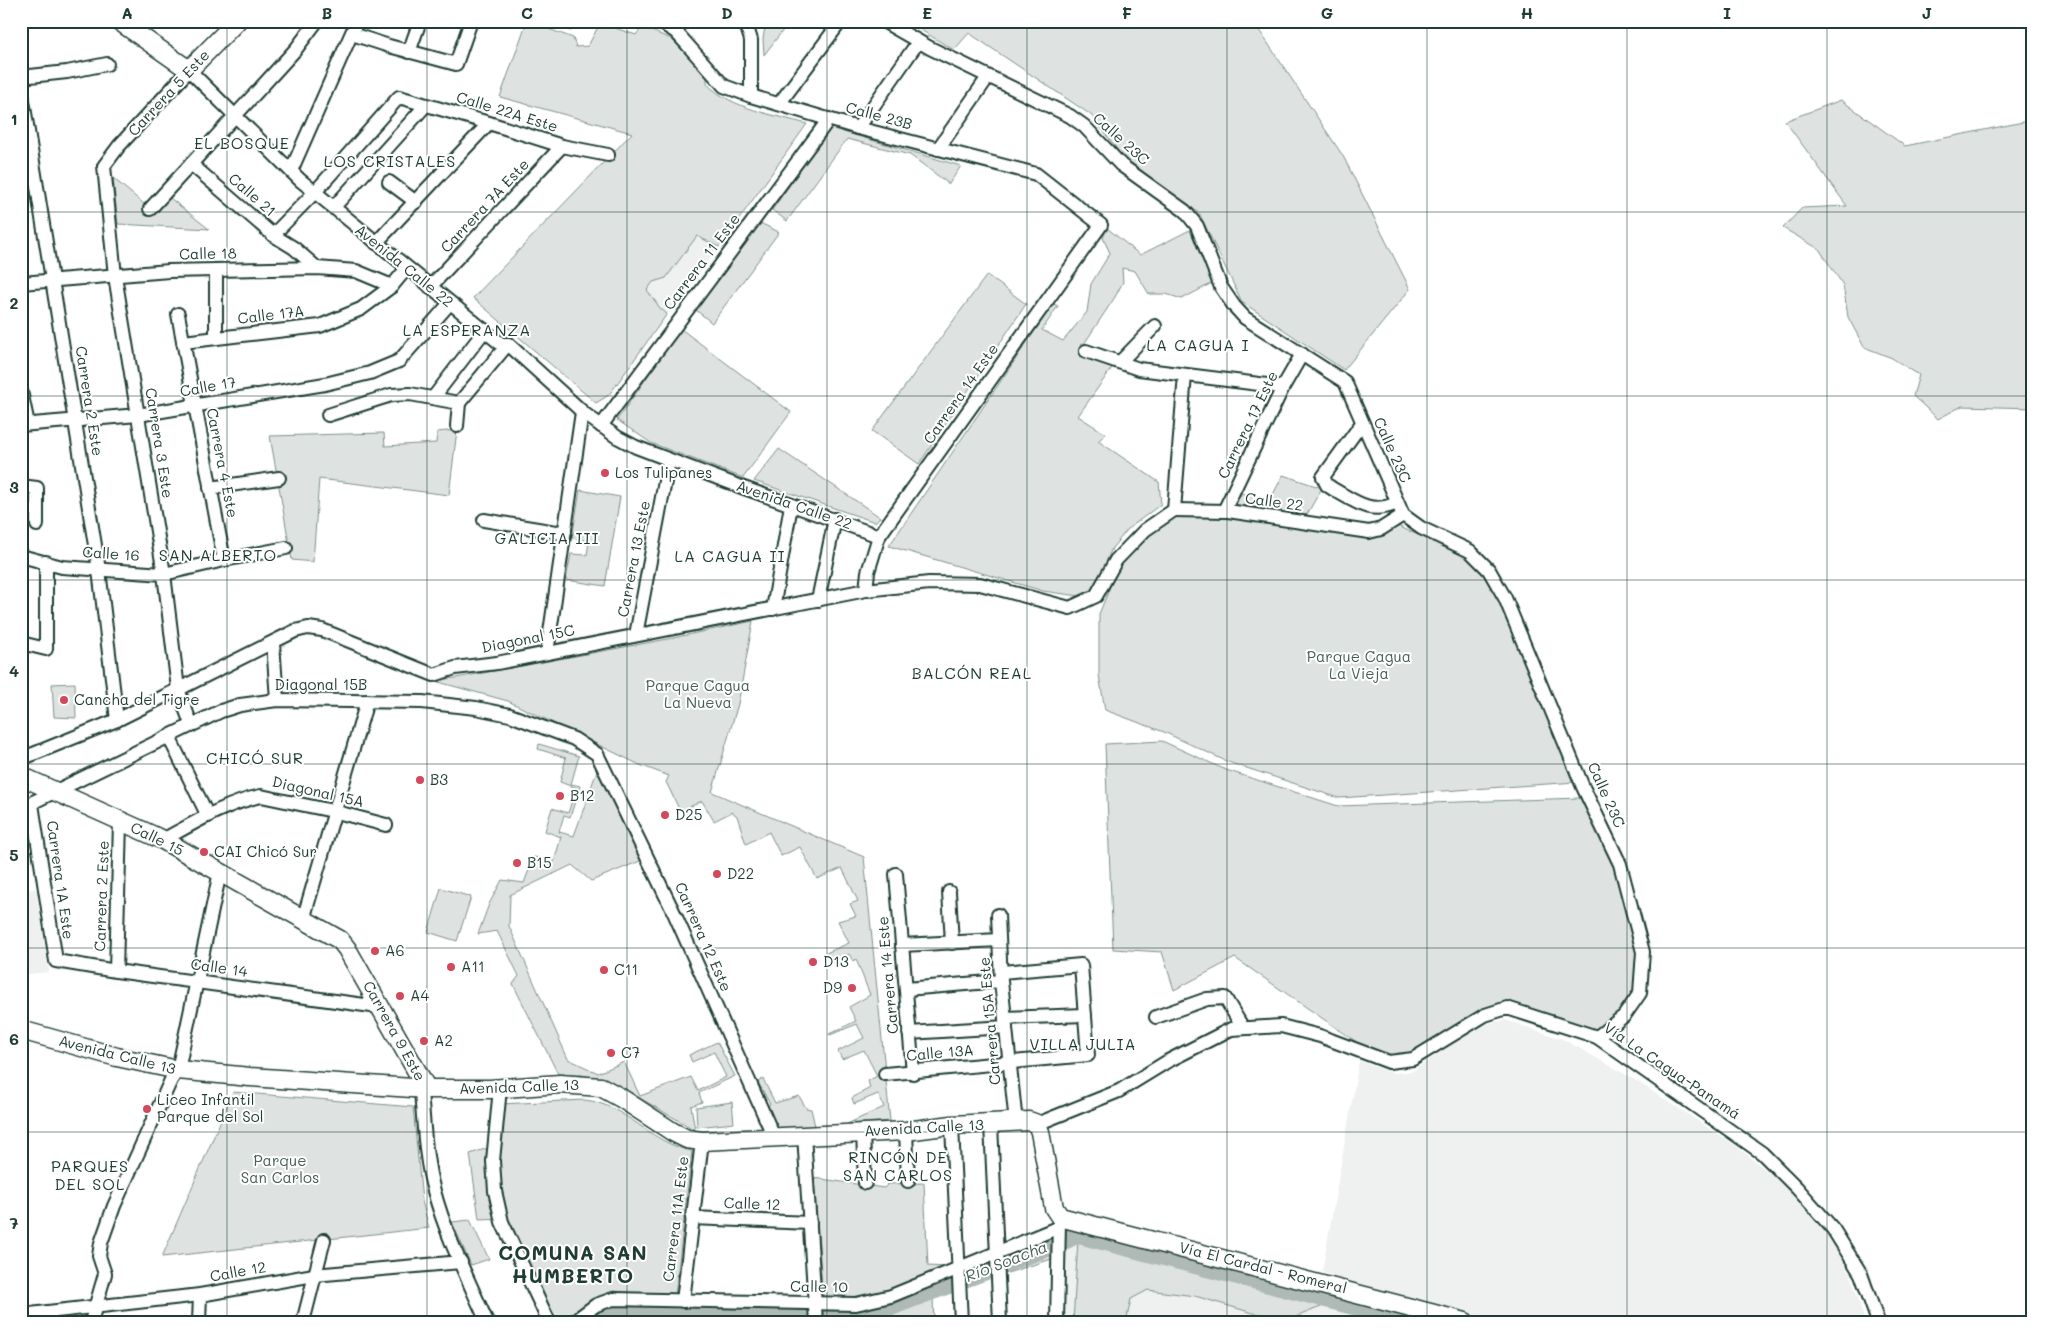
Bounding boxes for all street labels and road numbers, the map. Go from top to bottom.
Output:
street label: Carrera 5 Este [123,45,214,140]
street label: Calle 22A Este [454,86,561,136]
street label: Calle 23B [844,97,915,134]
street label: Calle 23C [1089,108,1154,169]
street label: Carrera 7A Este [436,154,533,257]
street label: Calle 21 [225,168,281,220]
street label: Carrera 11 Este [658,209,744,314]
street label: Avenida Calle 22 [351,219,458,311]
street label: Calle 18 [179,243,237,263]
street label: Calle 17A [236,300,305,328]
street label: Carrera 14 Este [918,339,1002,448]
street label: Carrera 2 Este [71,344,109,457]
street label: Carrera 17 Este [1212,367,1282,482]
street label: Calle 17 [178,371,237,401]
street label: Carrera 3 Este [141,386,179,499]
street label: Carrera 4 Este [203,406,243,519]
street label: Calle 23C [1370,414,1416,486]
street label: Avenida Calle 22 [734,475,855,533]
street label: Calle 22 [1244,487,1304,515]
street label: Carrera 13 Este [612,499,654,619]
street label: Calle 16 [82,541,140,565]
street label: Diagonal 15C [480,619,576,657]
street label: Diagonal 15B [275,674,367,694]
street label: Calle 23C [1584,759,1630,831]
street label: Diagonal 15A [270,771,366,811]
street label: Calle 15 [127,817,187,860]
street label: Carrera 1A Este [43,819,79,941]
street label: Carrera 2 Este [89,840,113,952]
street label: Carrera 12 Este [671,879,737,994]
street label: Carrera 14 Este [872,915,902,1035]
street label: Calle 14 [189,953,249,981]
street label: Carrera 15A Este [973,956,1005,1086]
street label: Carrera 9 Este [359,977,431,1084]
street label: Vía La Cagua-Panamá [1600,1017,1745,1123]
street label: Avenida Calle 13 [57,1030,178,1078]
street label: Calle 13A [905,1039,974,1065]
street label: Avenida Calle 13 [459,1074,579,1098]
street label: Avenida Calle 13 [864,1114,985,1140]
street label: Carrera 11A Este [657,1155,693,1283]
street label: Calle 12 [723,1192,781,1214]
street label: Vía El Cardal - Romeral [1177,1236,1349,1298]
street label: Calle 12 [208,1256,267,1286]
street label: Calle 10 [790,1275,848,1297]

